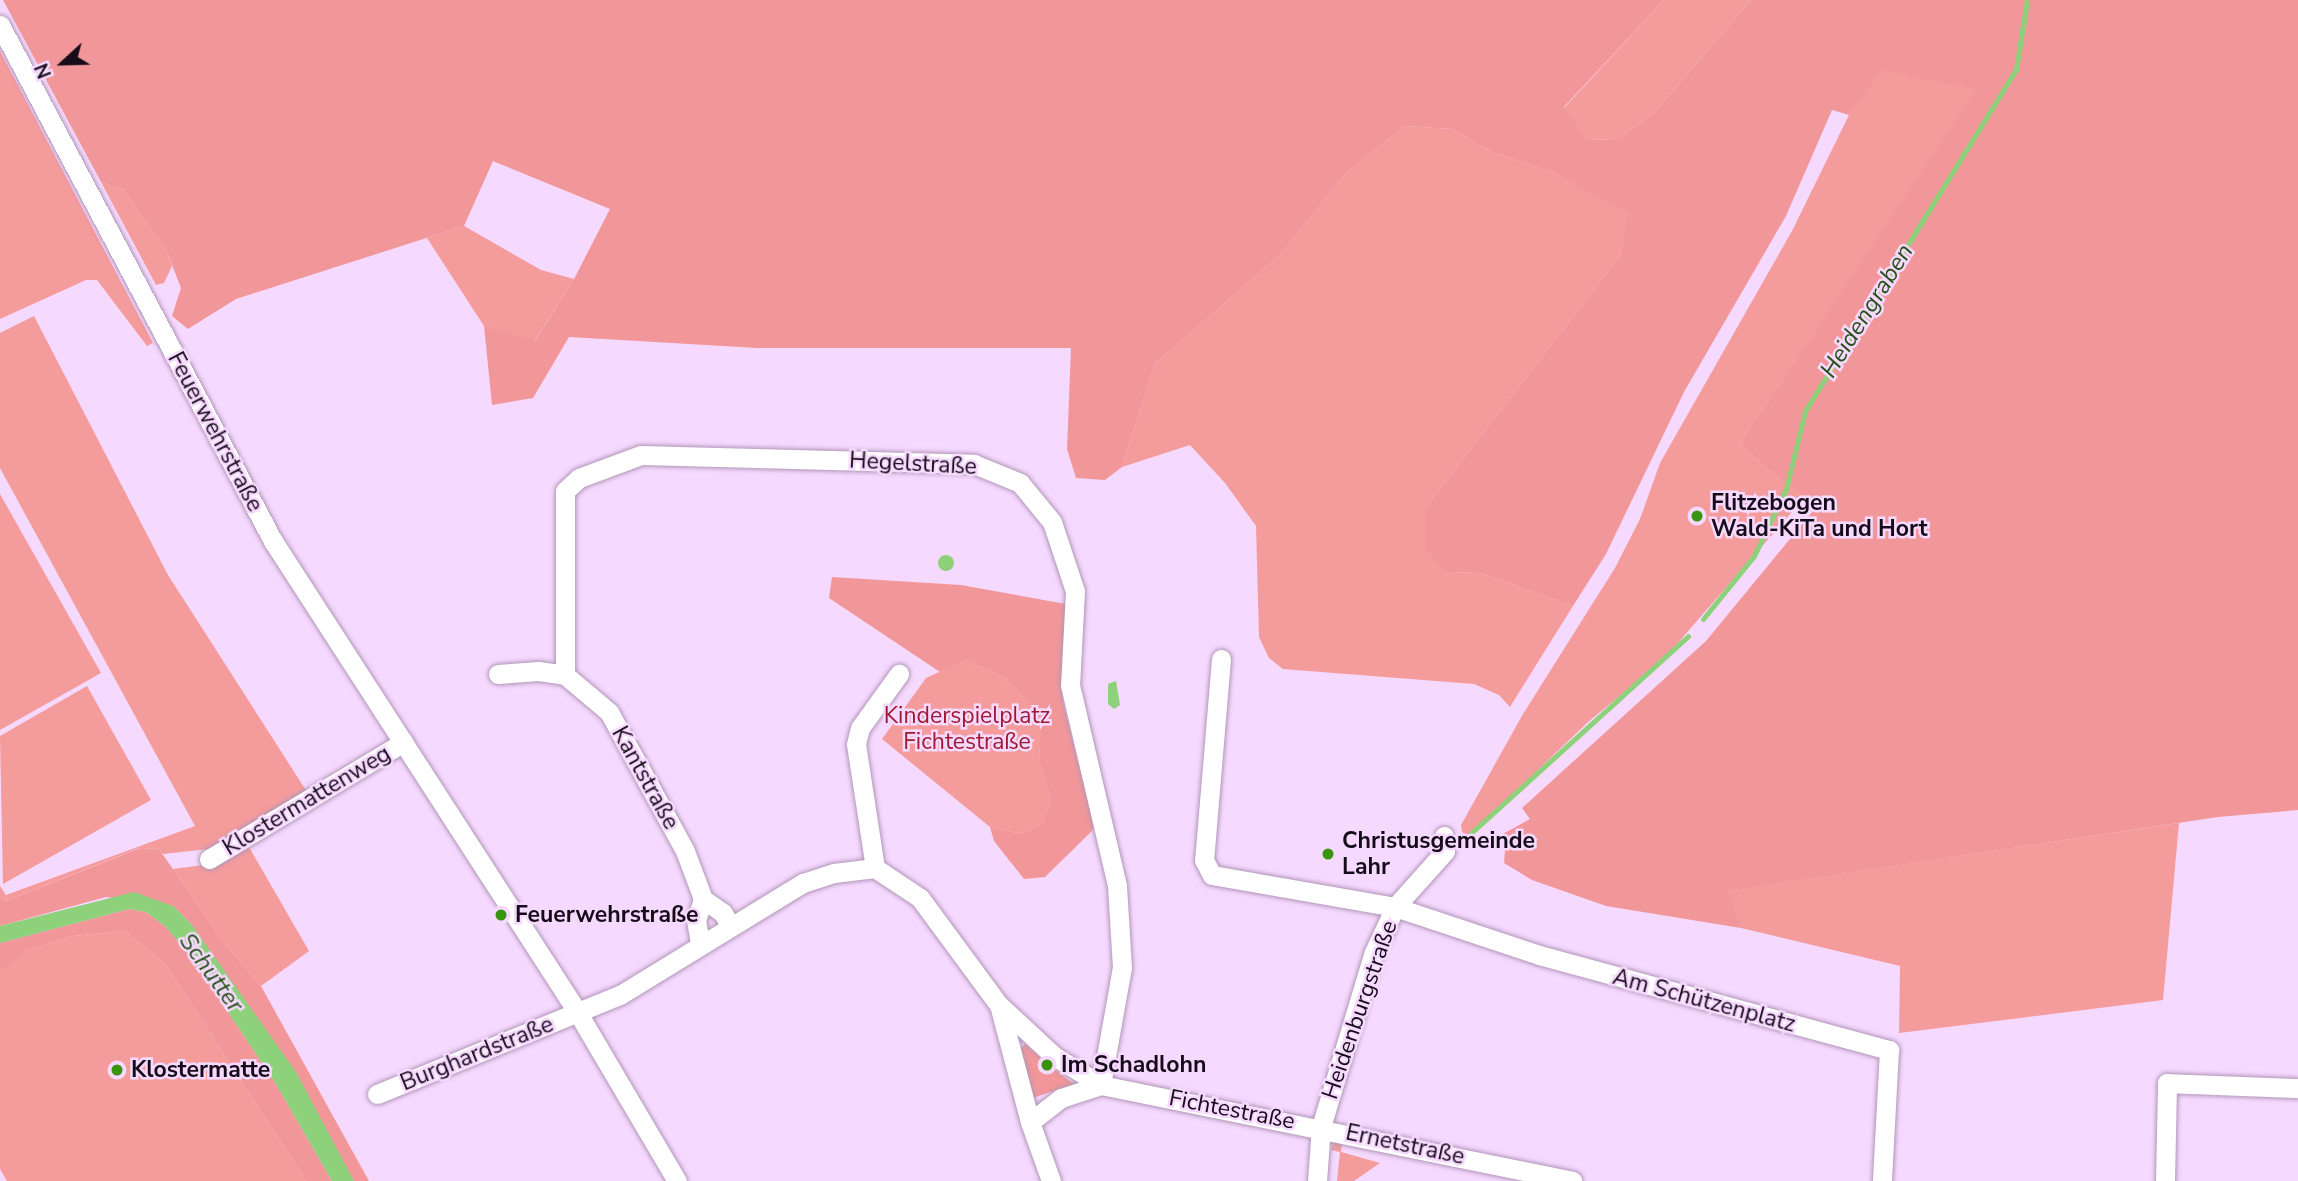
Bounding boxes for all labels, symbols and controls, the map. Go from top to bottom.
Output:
north arrow [28,28,98,98]
text: N [29,59,58,82]
water label: Heidengraben [1814,239,1920,383]
street label: Feuerwehrstraße [161,347,269,517]
street label: Hegelstraße [848,447,978,481]
place label: Flitzebogen Wald-KiTa und Hort [1711,489,1928,543]
marker: Flitzebogen Wald-KiTa und Hort [1689,508,1705,524]
park label: Kinderspielplatz Fichtestraße [884,702,1050,756]
street label: Kantstraße [605,722,685,834]
street label: Klostermattenweg [218,740,396,862]
place label: Christusgemeinde Lahr [1342,827,1535,881]
marker: Christusgemeinde Lahr [1320,846,1336,862]
place label: Feuerwehrstraße [515,901,699,929]
marker: Feuerwehrstraße [493,907,509,923]
street label: Heidenburgstraße [1316,917,1404,1103]
water label: Schutter [173,928,249,1018]
street label: Am Schützenplatz [1610,963,1798,1039]
street label: Burghardstraße [397,1011,557,1097]
place label: Im Schadlohn [1061,1051,1206,1079]
place label: Klostermatte [131,1056,270,1084]
marker: Im Schadlohn [1039,1057,1055,1073]
marker: Klostermatte [109,1062,125,1078]
street label: Fichtestraße [1167,1084,1297,1136]
street label: Ernetstraße [1343,1119,1467,1171]

